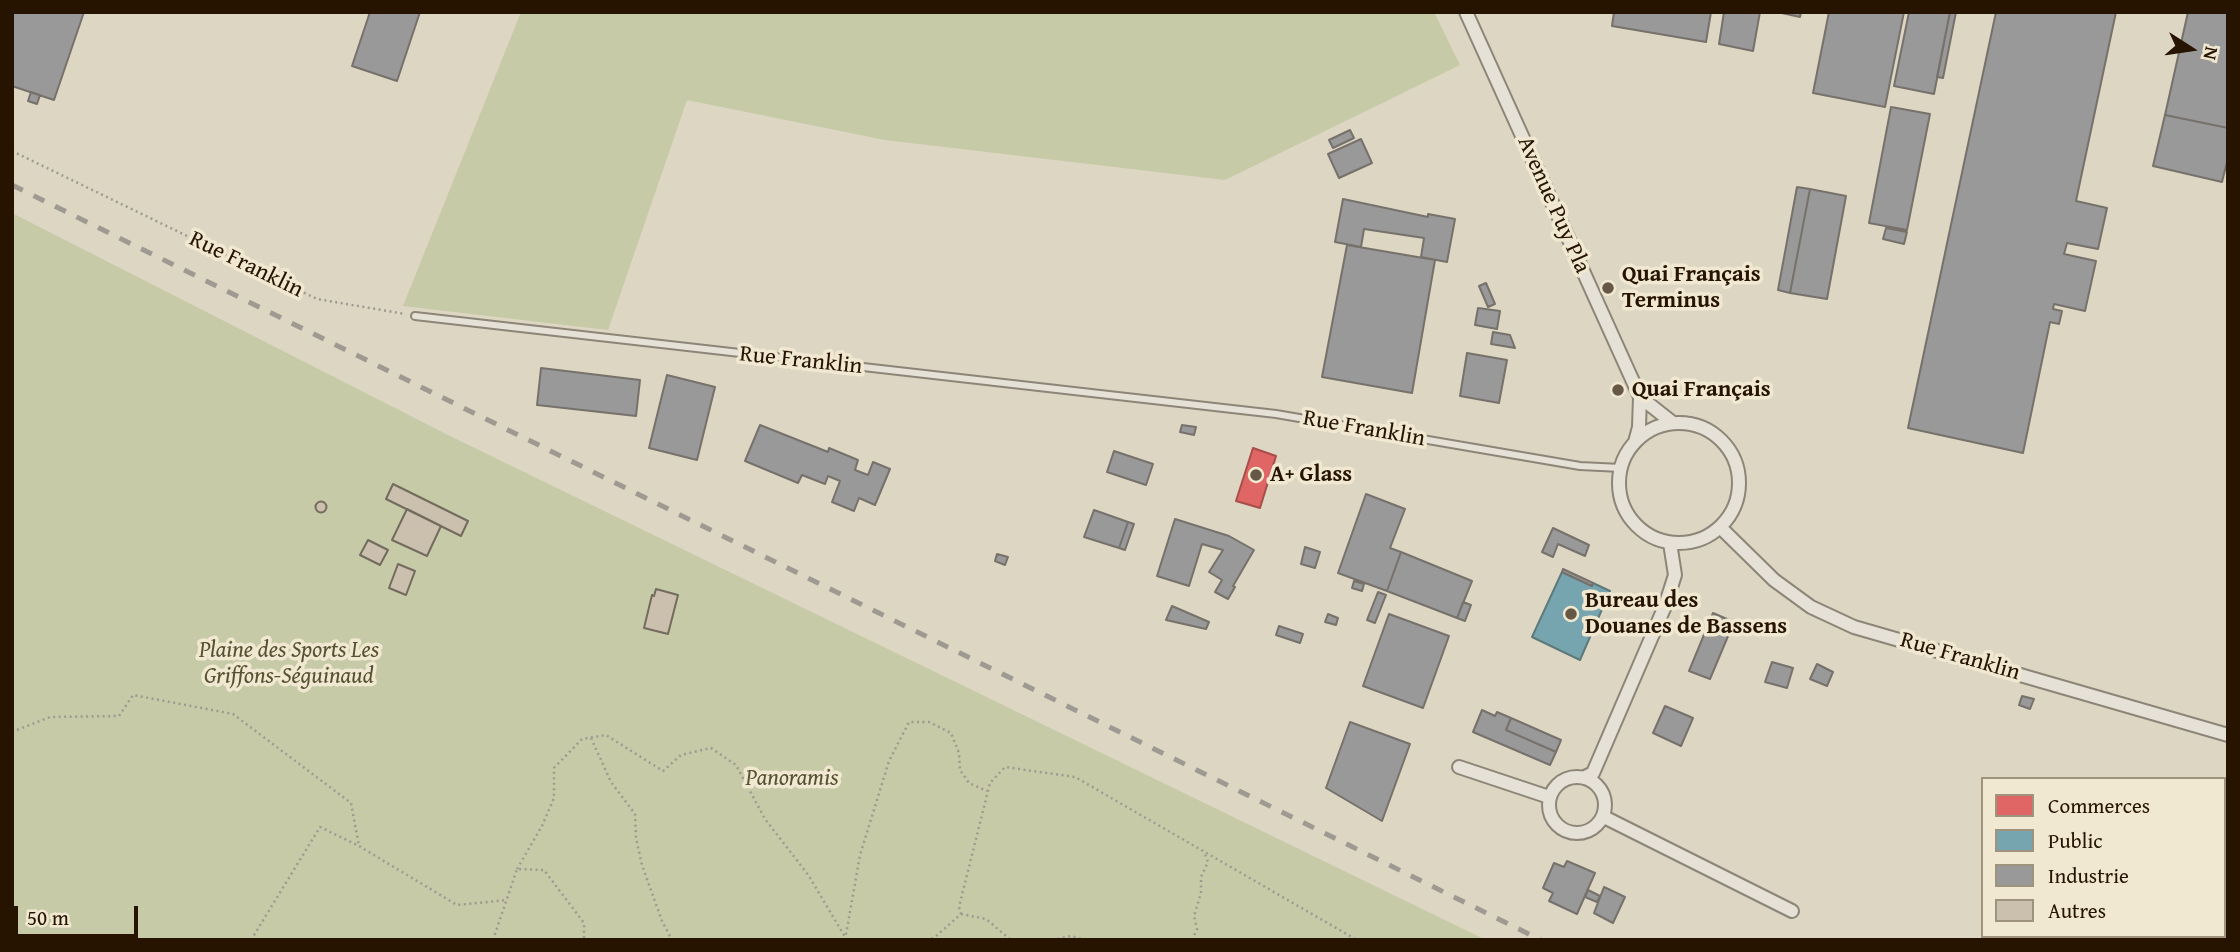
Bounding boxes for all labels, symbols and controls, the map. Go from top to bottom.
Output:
north arrow [2156,14,2226,84]
text: N [2197,44,2227,62]
street label: Avenue Puy Pla [1511,132,1595,278]
street label: Rue Franklin [185,226,307,304]
place label: Quai Français Terminus [1622,261,1761,315]
marker: Quai Français Terminus [1600,280,1616,296]
street label: Rue Franklin [738,341,864,381]
place label: Quai Français [1632,376,1771,404]
marker: Quai Français [1610,382,1626,398]
street label: Rue Franklin [1301,405,1427,453]
place label: A+ Glass [1270,461,1352,489]
marker: A+ Glass [1248,467,1264,483]
place label: Bureau des Douanes de Bassens [1585,587,1787,641]
marker: Bureau des Douanes de Bassens [1563,606,1579,622]
street label: Rue Franklin [1897,627,2023,687]
park label: Plaine des Sports Les Griffons-Séguinaud [199,637,379,691]
park label: Panoramis [746,765,838,793]
legend [1981,777,2226,938]
text: Commerces [2048,790,2150,821]
text: Public [2048,825,2103,856]
text: Industrie [2048,860,2129,891]
scale bar [18,892,142,936]
text: Autres [2048,895,2106,926]
text: 50 m [27,902,69,933]

